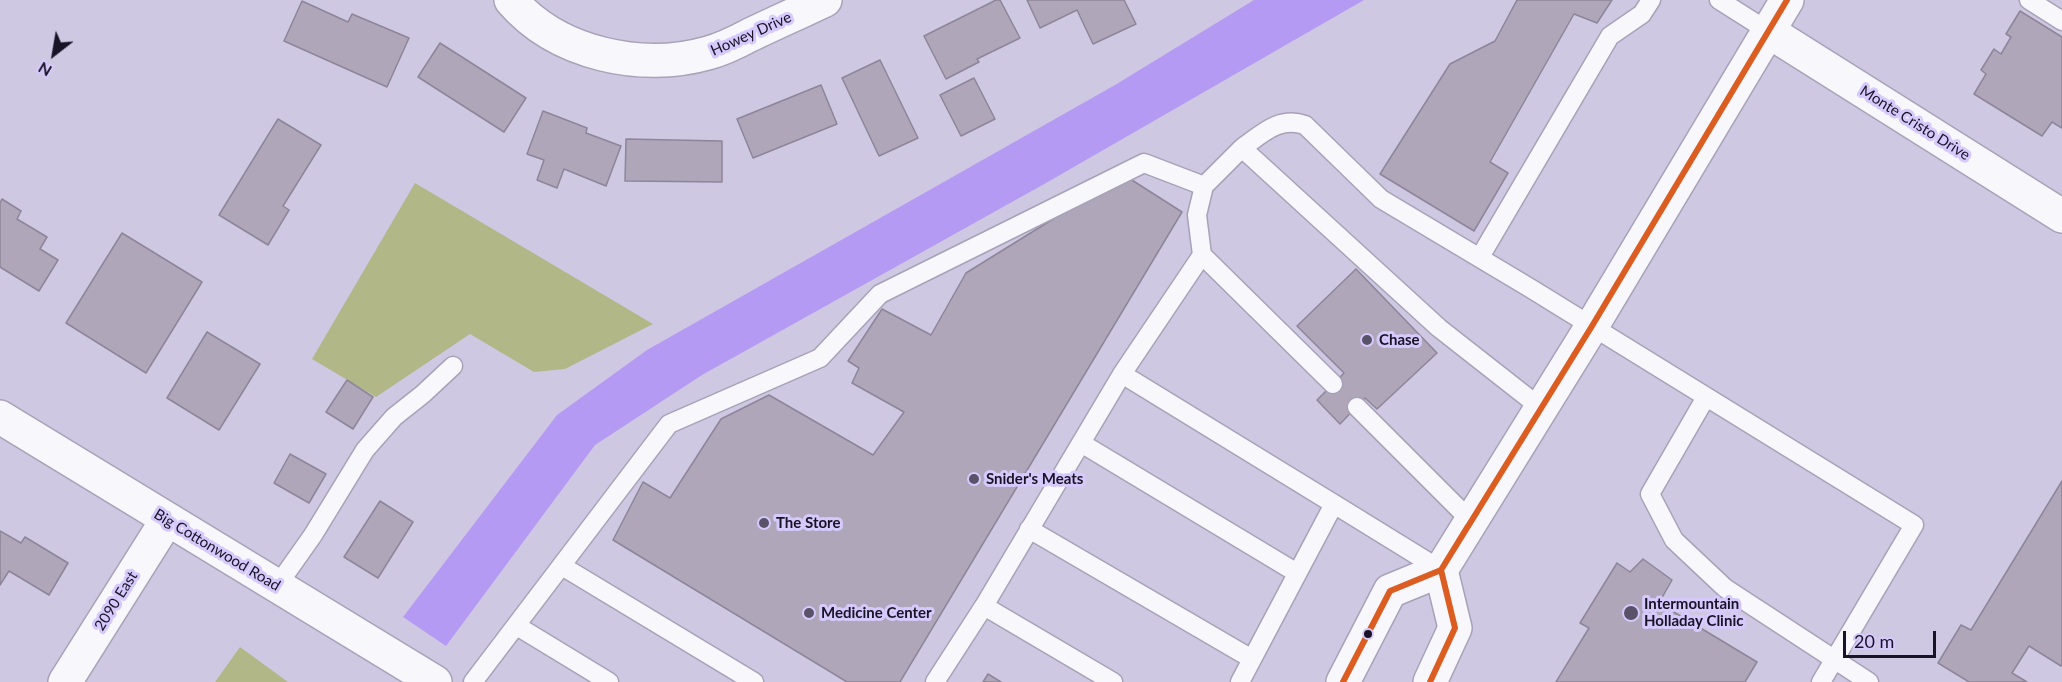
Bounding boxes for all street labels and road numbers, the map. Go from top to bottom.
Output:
street label: Howey Drive [708,8,794,60]
street label: Monte Cristo Drive [1857,82,1973,164]
street label: Big Cottonwood Road [151,505,283,595]
street label: 2090 East [91,568,141,634]

